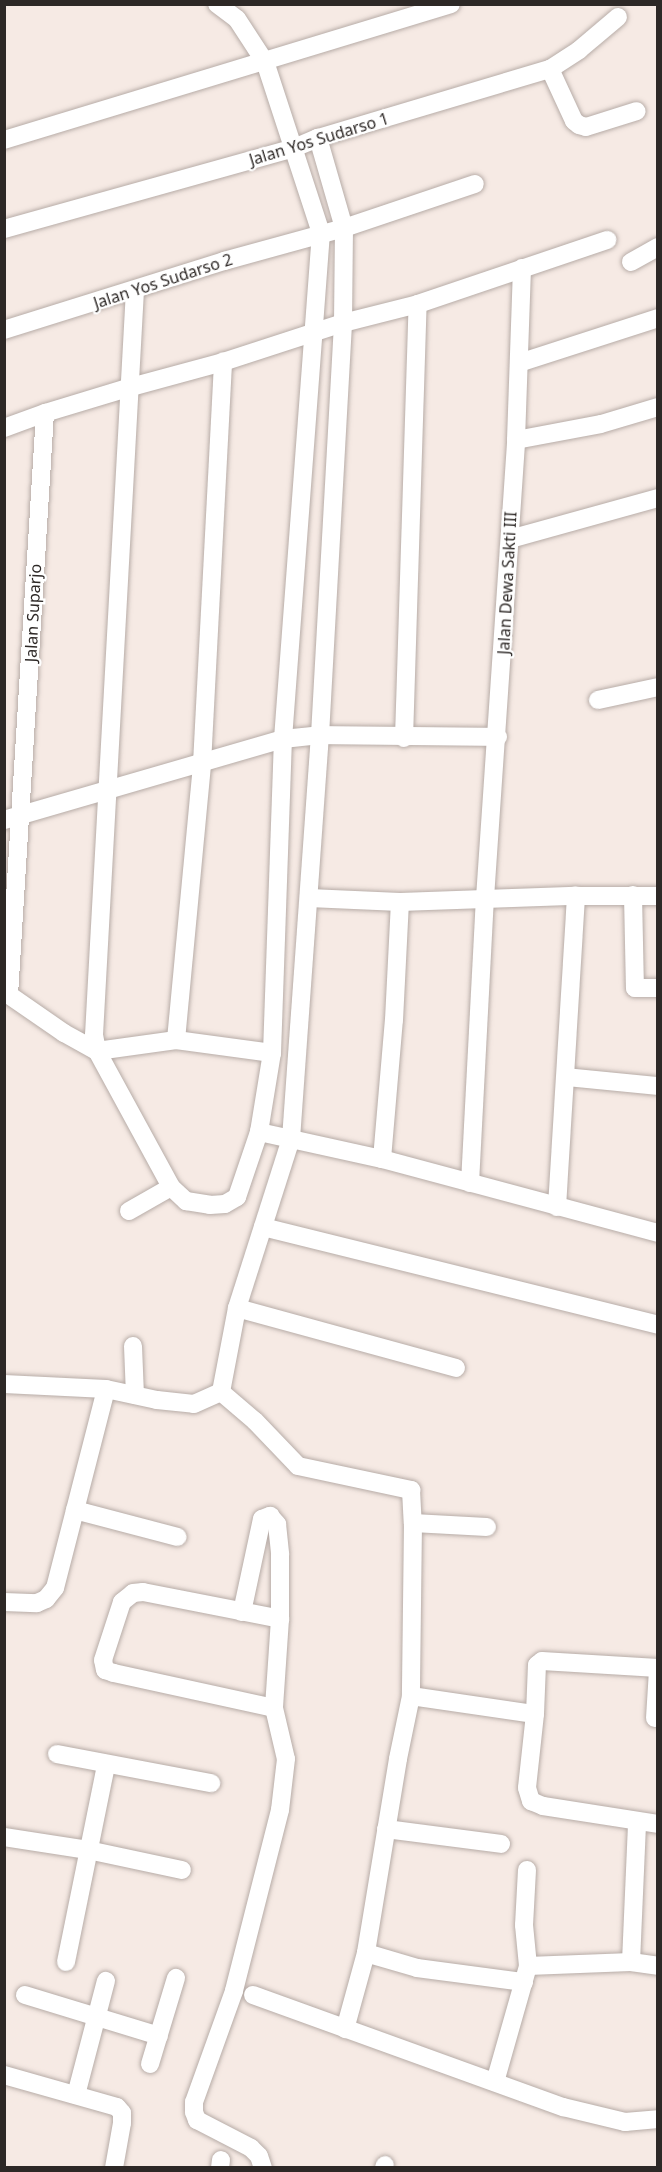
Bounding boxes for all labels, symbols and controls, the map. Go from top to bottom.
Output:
street label: Jalan Yos Sudarso 1 [247,109,391,169]
street label: Jalan Yos Sudarso 2 [91,249,235,313]
street label: Jalan Dewa Sakti III [494,511,520,655]
street label: Jalan Suparjo [21,563,45,663]

